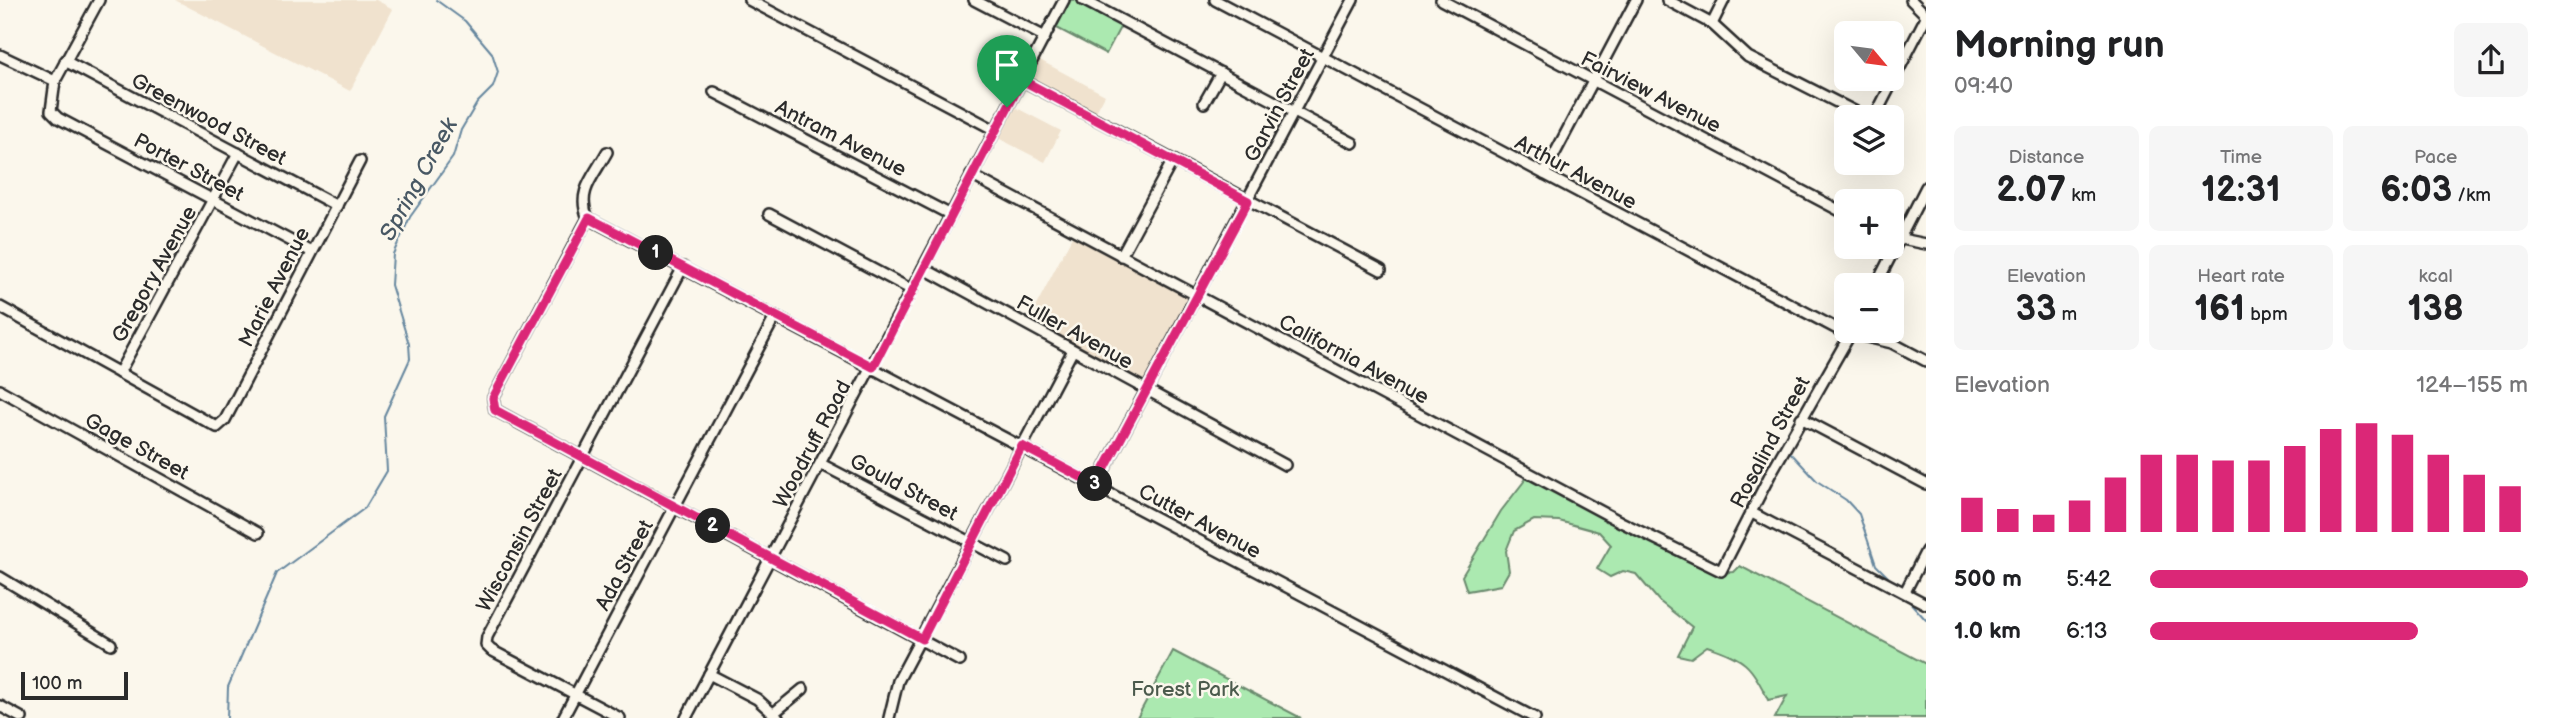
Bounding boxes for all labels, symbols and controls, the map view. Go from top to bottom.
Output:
north arrow [1834,21,1904,91]
map controls [1834,21,1904,343]
text: Morning run [1954,23,2165,68]
button: share [2454,23,2528,97]
pin [977,35,1037,107]
street label: Garvin Street [1239,44,1320,166]
icon: arrive [988,46,1026,84]
street label: Fairview Avenue [1577,46,1725,139]
street label: Greenwood Street [127,68,291,171]
text: 09:40 [1954,72,2013,100]
street label: Antram Avenue [771,95,910,182]
button: layers [1834,105,1904,175]
water label: Spring Creek [374,113,464,246]
street label: Porter Street [130,128,248,207]
street label: Arthur Avenue [1511,130,1641,215]
text: Distance [2008,146,2084,169]
text: Time [2220,146,2262,169]
text: Pace [2414,146,2457,169]
text: 2.07 [1996,169,2066,212]
text: 12:31 [2201,169,2281,212]
text: 6:03 [2380,169,2452,212]
text: km [2066,184,2096,207]
text: /km [2452,184,2491,207]
button: + [1834,189,1904,259]
street label: Gregory Avenue [107,202,202,347]
street label: Marie Avenue [234,223,315,351]
pin: 1 [638,236,674,270]
text: 1 [652,241,660,264]
text: Elevation [2007,265,2086,288]
text: Heart rate [2197,265,2285,288]
text: kcal [2419,265,2453,288]
button: − [1834,273,1904,343]
text: 33 [2015,288,2056,331]
text: 161 [2194,288,2245,331]
text: 138 [2408,288,2464,331]
street label: Fuller Avenue [1012,290,1137,375]
text: m [2056,303,2077,326]
text: bpm [2245,303,2288,326]
street label: California Avenue [1274,309,1433,410]
text: Elevation [1954,371,2050,399]
text: 124–155 m [2416,371,2528,399]
street label: Rosalind Street [1725,372,1816,512]
street label: Woodruff Road [768,376,857,512]
street label: Gage Street [80,408,194,486]
street label: Gould Street [846,449,962,527]
street label: Wisconsin Street [471,464,568,616]
pin: 3 [1078,466,1112,502]
text: 3 [1089,472,1100,495]
street label: Cutter Avenue [1134,479,1265,564]
pin: 2 [696,508,730,544]
text: 2 [707,514,718,537]
street label: Ada Street [590,515,659,615]
text: 500 m [1954,565,2022,593]
text: 5:42 [2066,565,2111,593]
text: 1.0 km [1954,617,2021,645]
text: 6:13 [2066,617,2108,645]
scale bar [21,669,128,701]
text: 100 m [32,672,83,695]
park label: Forest Park [1131,677,1240,702]

